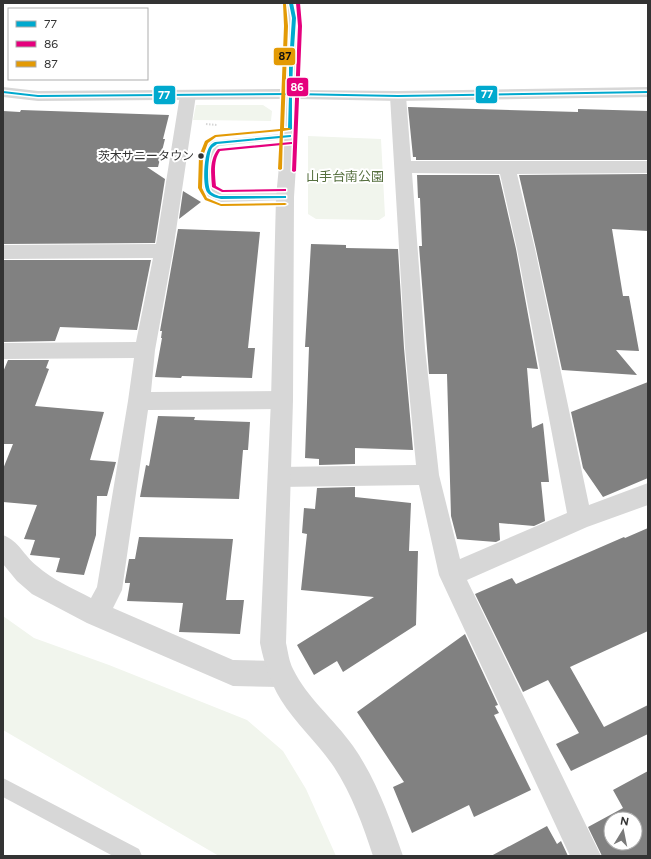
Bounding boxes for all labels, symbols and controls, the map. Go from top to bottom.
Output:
legend [8,8,148,80]
text: 77 [44,17,57,31]
text: 86 [44,37,58,51]
line badge: 87 [273,47,296,66]
text: 87 [279,50,291,63]
text: 87 [44,57,58,71]
line badge: 86 [286,77,309,97]
text: 86 [290,81,304,94]
line badge: 77 [153,85,176,105]
line badge: 77 [475,85,498,104]
text: 77 [481,88,493,101]
text: 77 [158,89,170,102]
place label: 茨木サニータウン [98,149,194,163]
marker: 茨木サニータウン [196,151,206,161]
park label: 山手台南公園 [306,169,384,184]
north arrow [603,811,643,851]
text: N [619,815,630,829]

